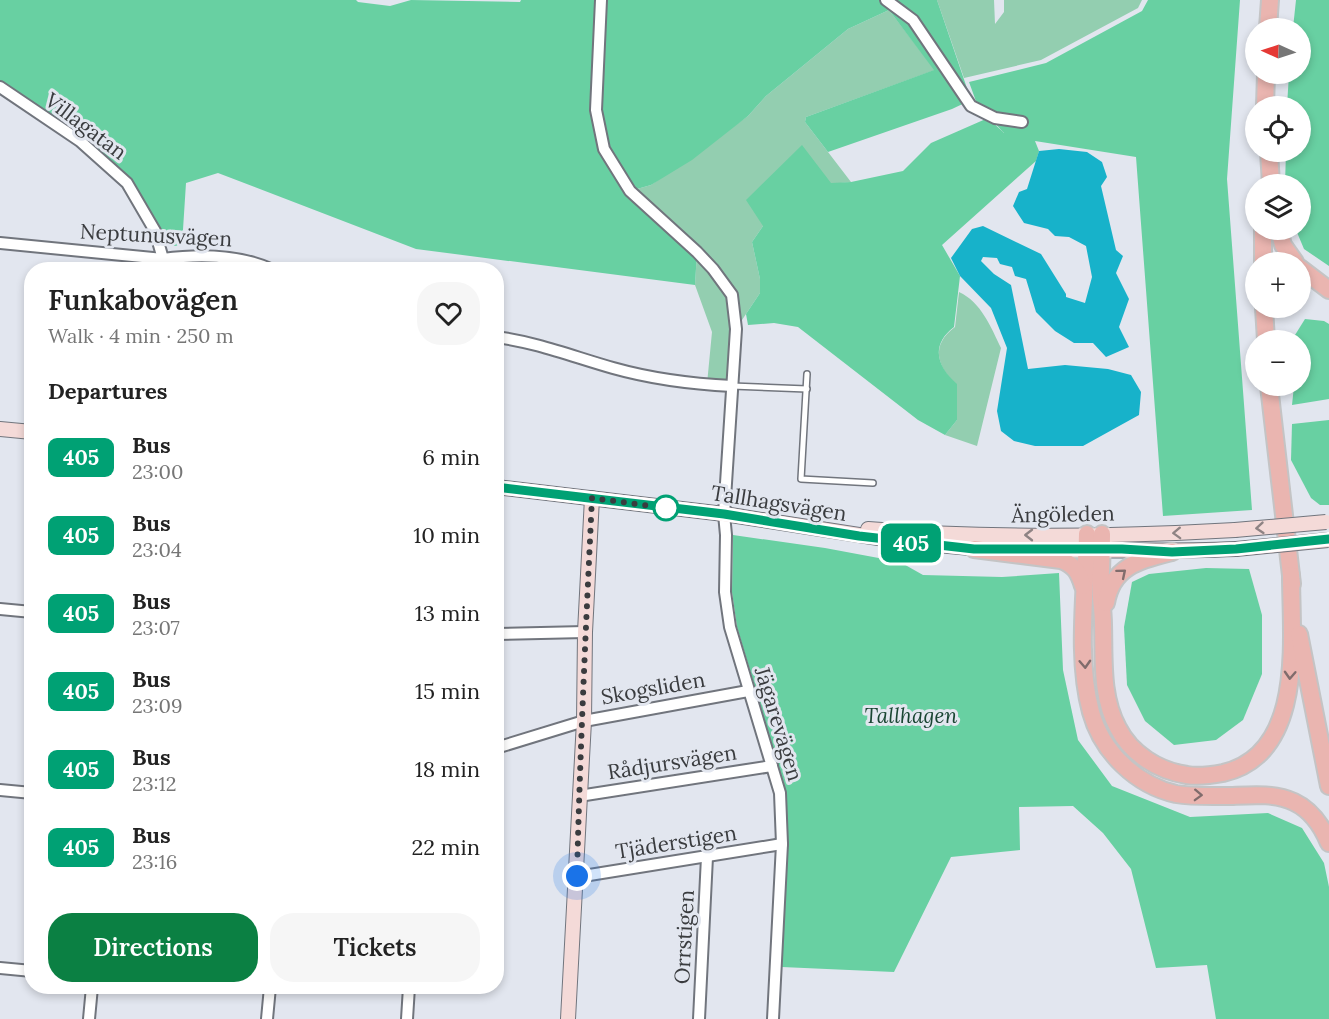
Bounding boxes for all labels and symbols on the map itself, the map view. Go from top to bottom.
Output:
north arrow [1245,18,1311,84]
street label: Villagatan [39,86,132,166]
street label: Neptunusvägen [79,218,233,252]
street label: Tallhagsvägen [709,479,849,527]
unlabelled marker [653,495,679,521]
street label: Ängöleden [1010,500,1115,528]
one-way arrow [1255,521,1264,534]
line badge: 405 [876,524,946,562]
one-way arrow [1173,526,1182,539]
one-way arrow [1024,529,1033,541]
one-way arrow [1115,569,1126,580]
one-way arrow [1078,659,1091,668]
street label: Jägarevägen [749,663,809,785]
street label: Skogsliden [599,666,707,710]
one-way arrow [1284,671,1297,680]
park label: Tallhagen [865,702,957,729]
street label: Rådjursvägen [606,738,739,786]
one-way arrow [1194,789,1203,802]
street label: Tjäderstigen [614,819,739,865]
your location [562,861,592,891]
street label: Orrstigen [668,889,700,985]

